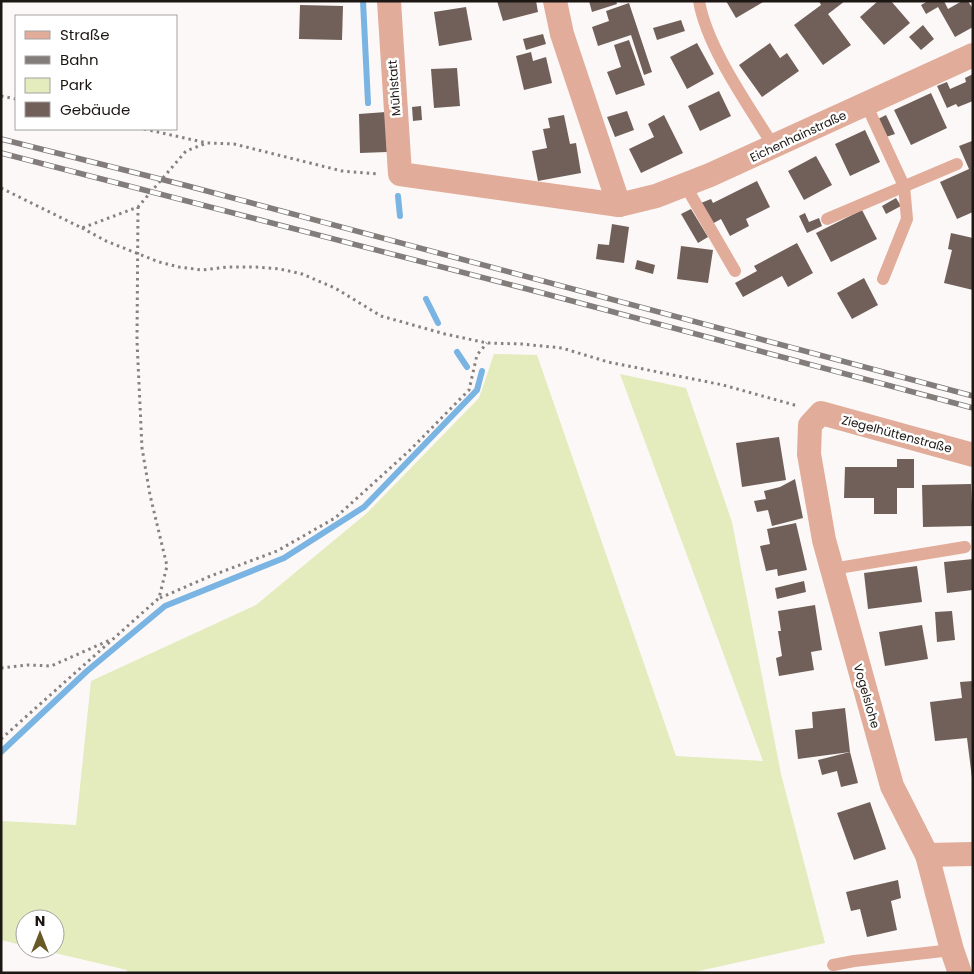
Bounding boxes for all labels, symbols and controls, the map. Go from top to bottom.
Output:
legend [15,15,178,130]
text: Straße [60,24,110,45]
text: Bahn [60,49,99,70]
street label: Mühlstatt [384,59,404,117]
text: Park [60,74,92,95]
text: Gebäude [60,99,130,120]
street label: Eichenhainstraße [747,106,849,166]
street label: Ziegelhüttenstraße [840,411,954,457]
street label: Vogelslohe [850,662,884,730]
north arrow [15,909,65,959]
text: N [35,911,45,931]

